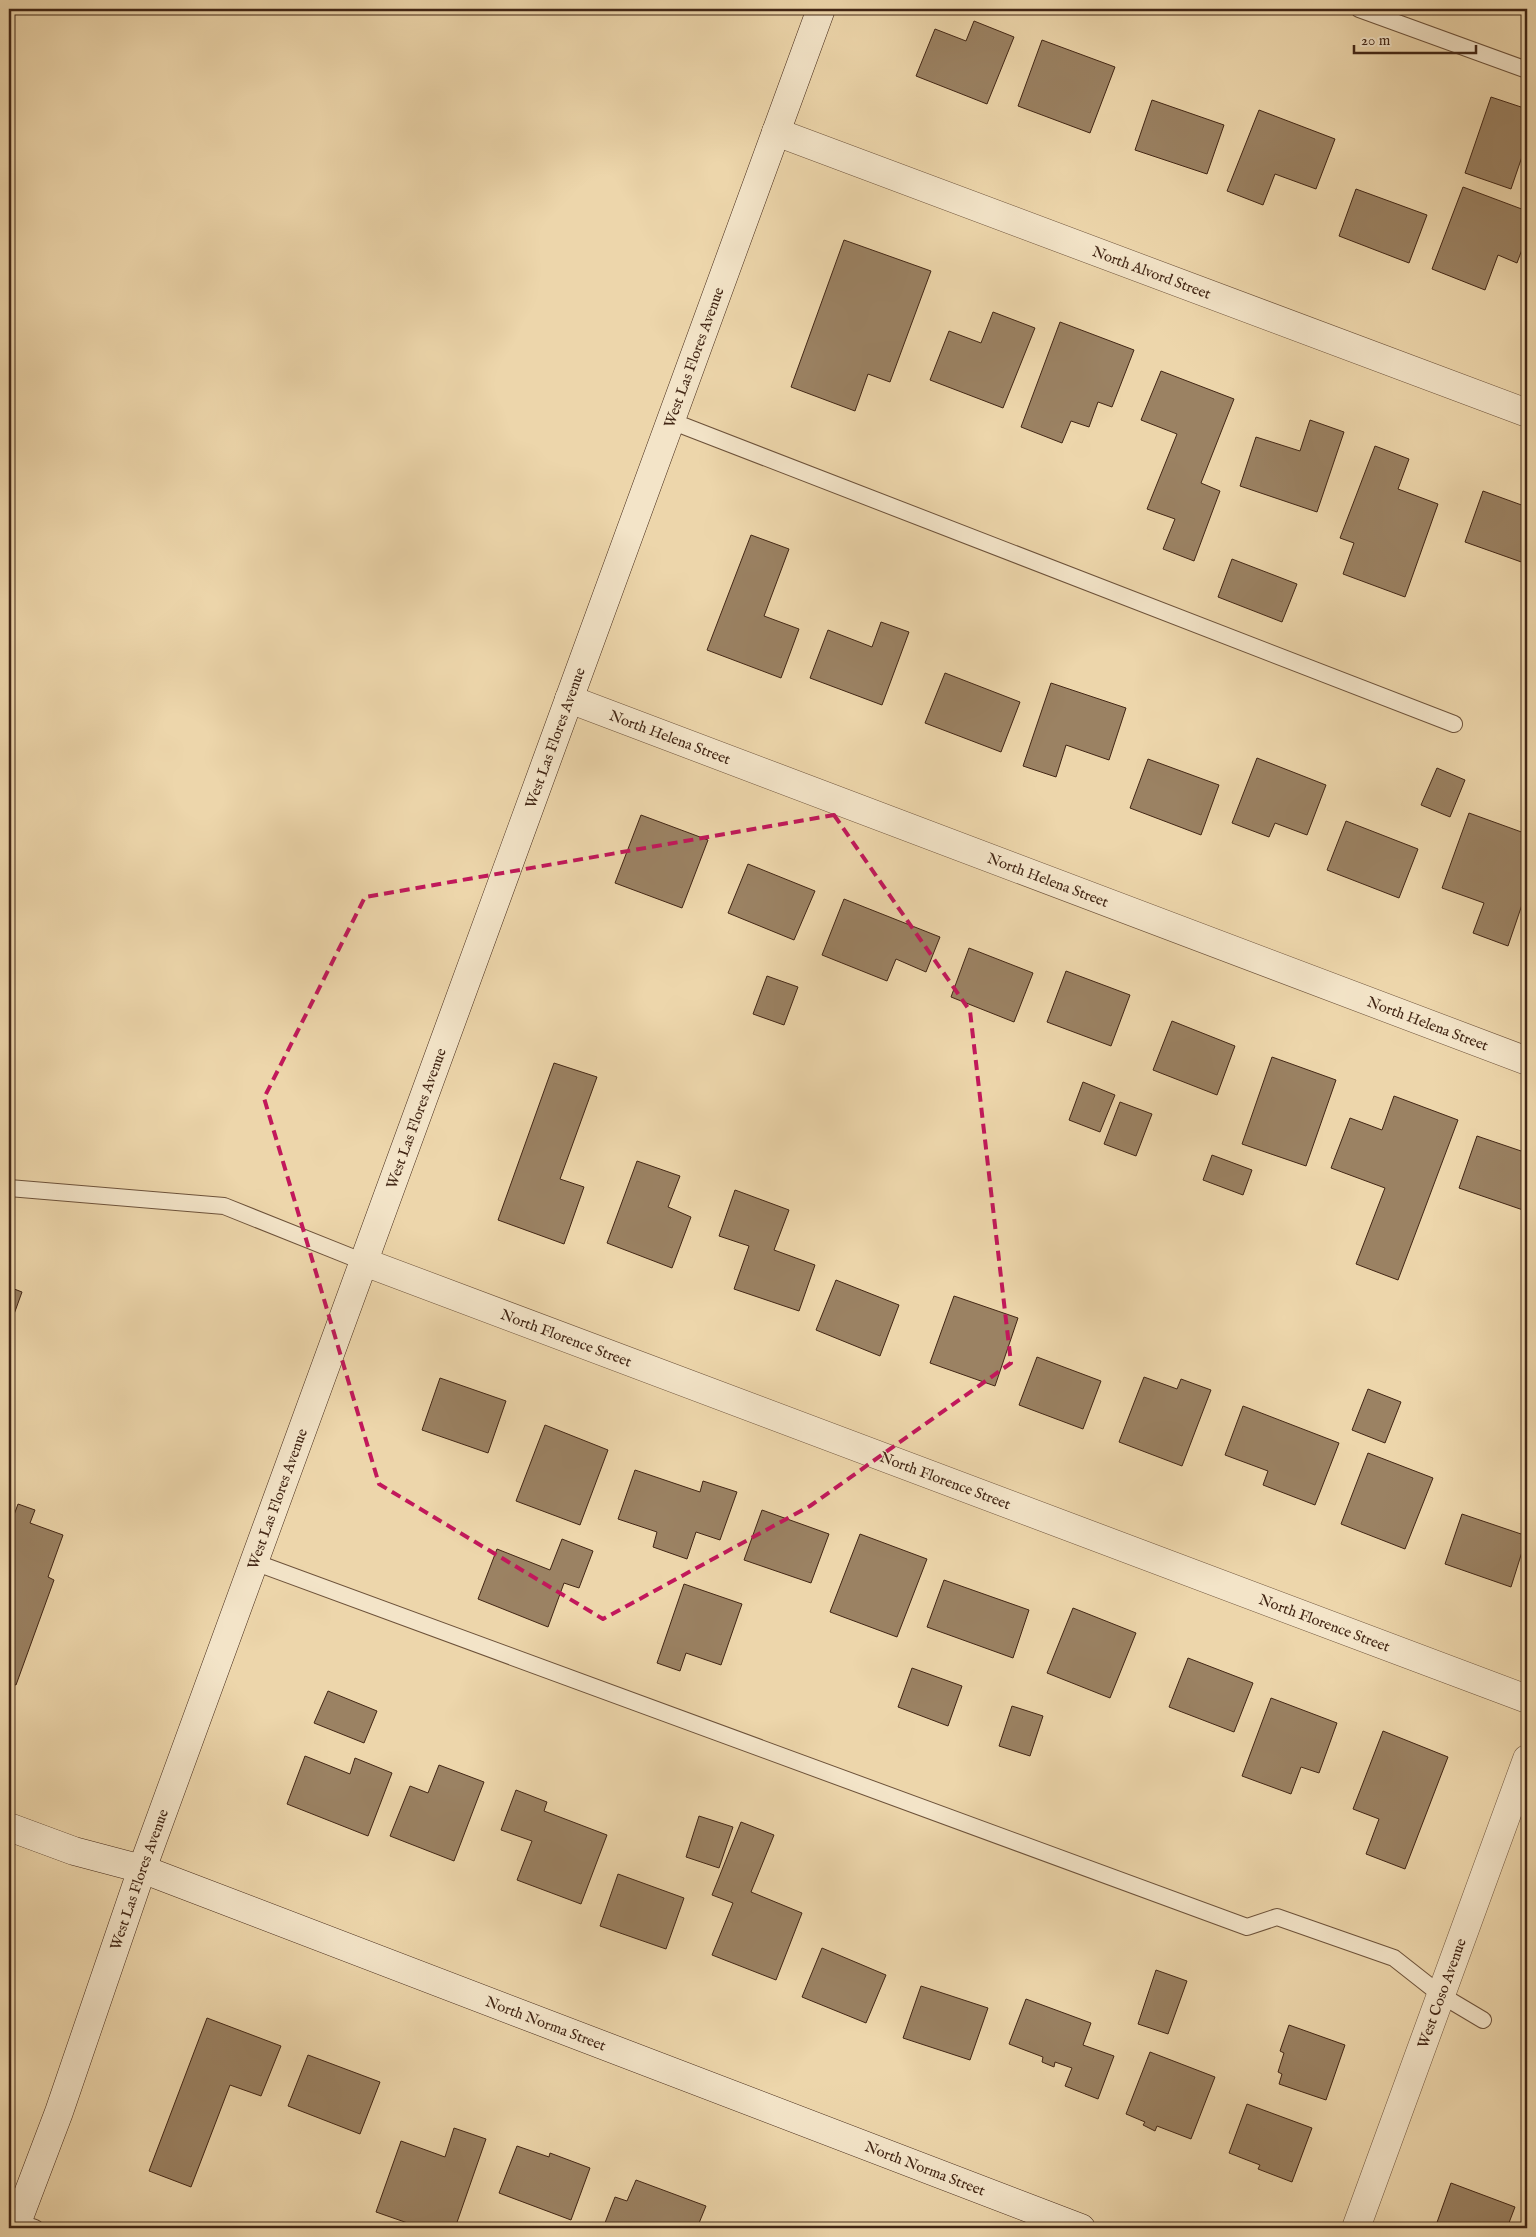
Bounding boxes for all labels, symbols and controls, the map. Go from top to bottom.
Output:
scale bar [1354,22,1476,54]
text: 20 m [1361,31,1391,50]
street label: North Alvord Street [1089,242,1213,304]
street label: West Las Flores Avenue [660,285,729,431]
street label: West Las Flores Avenue [521,665,590,811]
street label: North Helena Street [607,706,733,769]
street label: North Helena Street [984,849,1111,912]
street label: North Helena Street [1364,992,1491,1055]
street label: West Las Flores Avenue [382,1045,451,1191]
street label: North Florence Street [498,1305,634,1372]
street label: West Las Flores Avenue [243,1426,312,1572]
street label: North Florence Street [877,1448,1013,1514]
street label: North Florence Street [1256,1590,1392,1657]
street label: West Las Flores Avenue [106,1806,173,1953]
street label: West Coso Avenue [1413,1936,1471,2051]
street label: North Norma Street [483,1992,609,2055]
street label: North Norma Street [862,2137,988,2200]

